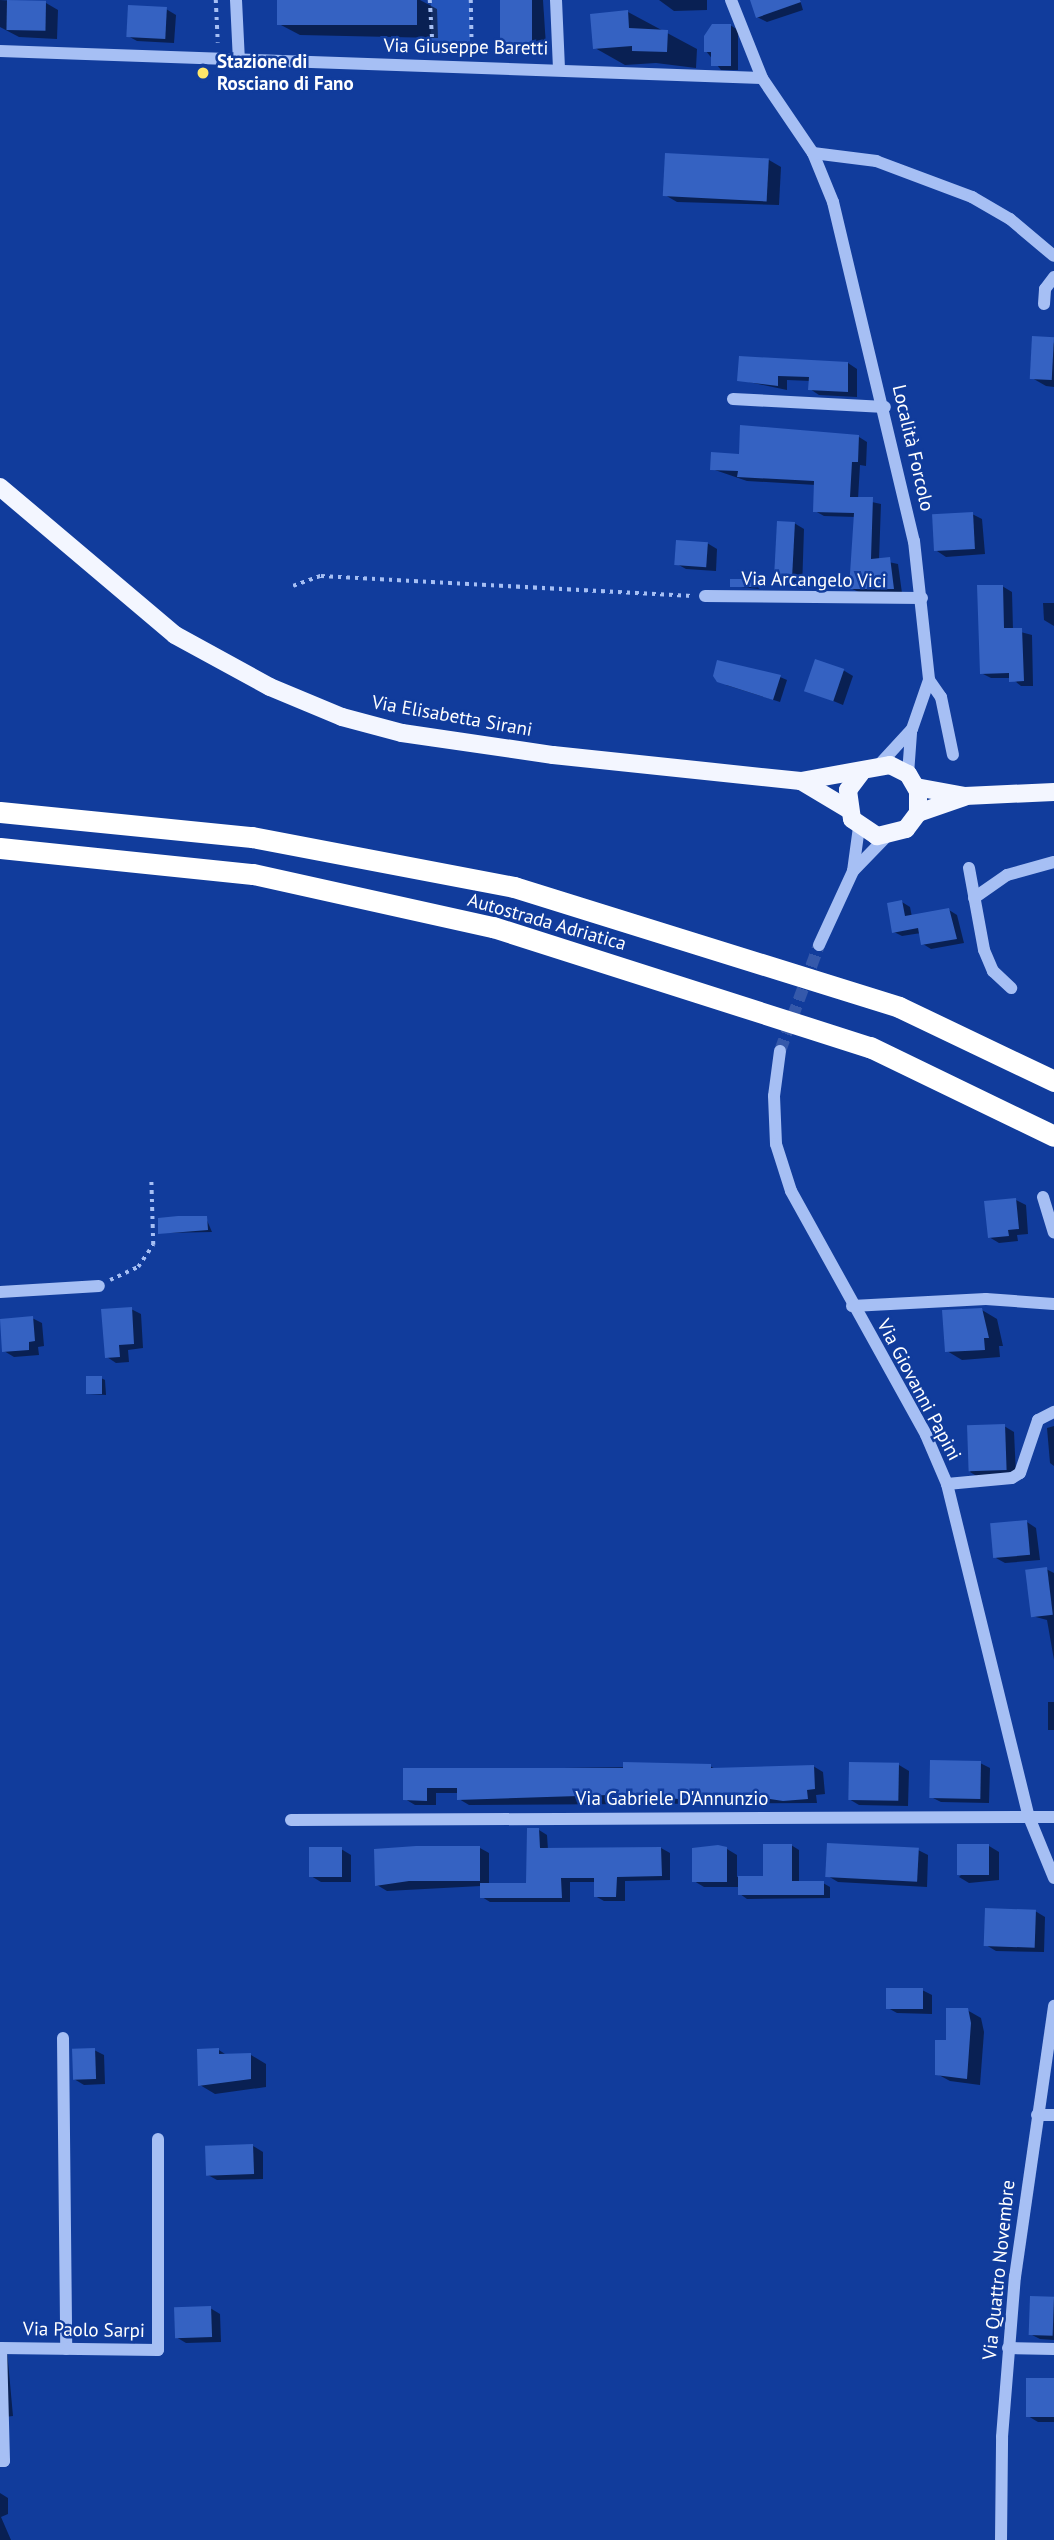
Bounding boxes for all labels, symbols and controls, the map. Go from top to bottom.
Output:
street label: Via Giuseppe Baretti [383,34,549,60]
place label: Stazione di Rosciano di Fano [217,51,354,95]
marker: Stazione di Rosciano di Fano [195,65,211,81]
street label: Località Forcolo [887,383,939,513]
street label: Via Arcangelo Vici [741,567,887,593]
street label: Via Elisabetta Sirani [370,691,534,741]
street label: Autostrada Adriatica [465,888,629,956]
street label: Via Giovanni Papini [872,1315,966,1465]
street label: Via Gabriele D'Annunzio [576,1788,768,1810]
street label: Via Quattro Novembre [978,2179,1020,2361]
street label: Via Paolo Sarpi [23,2318,145,2342]

